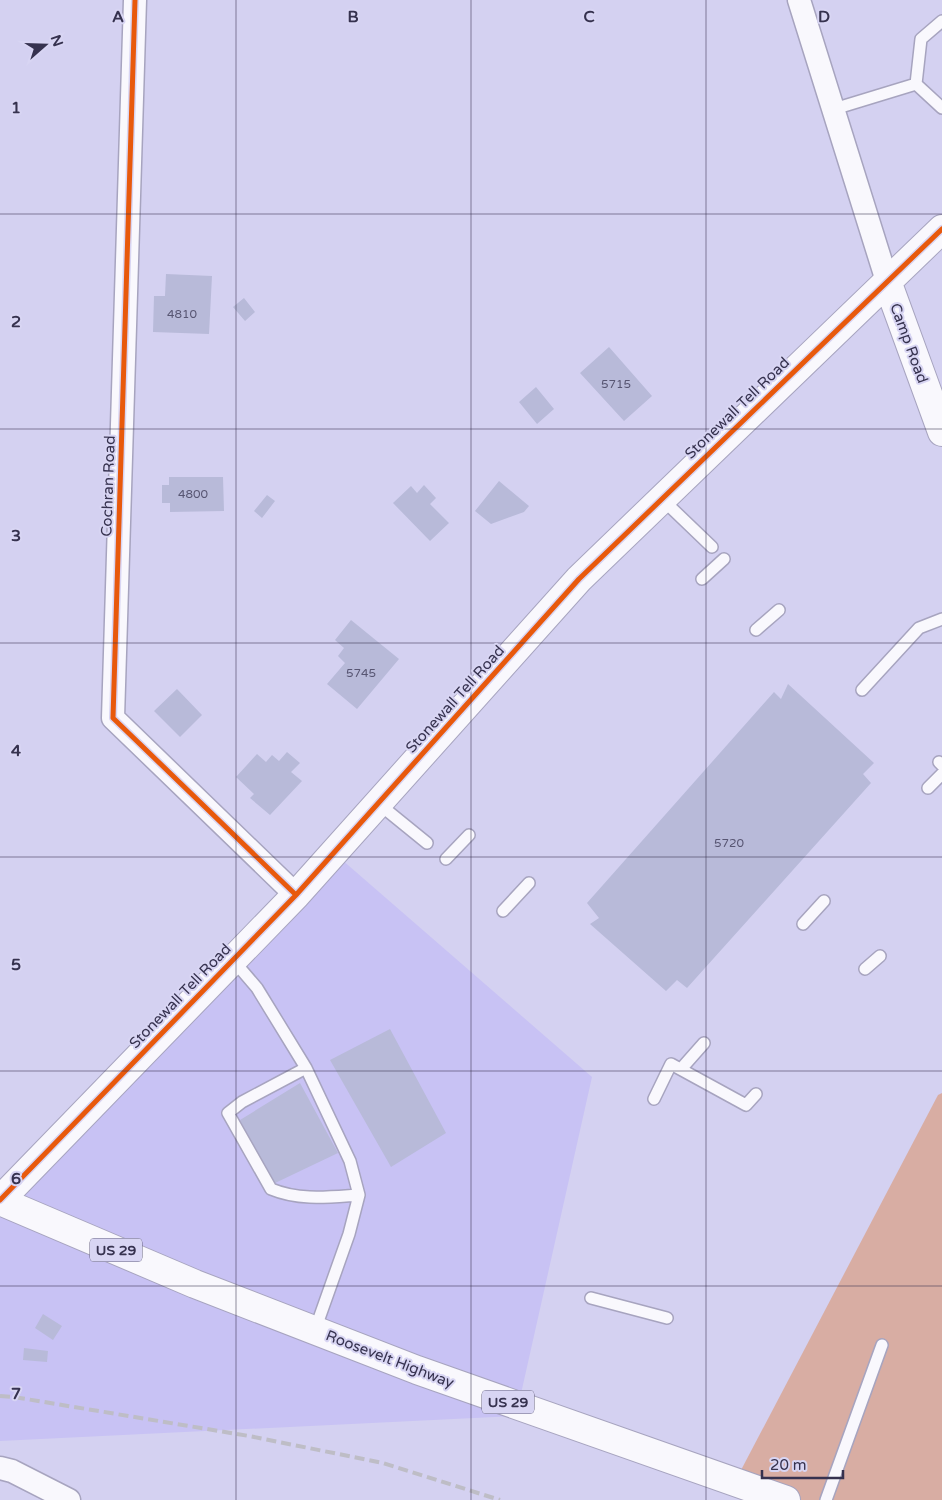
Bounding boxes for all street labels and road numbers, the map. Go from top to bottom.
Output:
street label: Camp Road [886,301,932,385]
street label: Stonewall Tell Road [681,353,793,463]
street label: Cochran Road [97,435,119,537]
street label: Stonewall Tell Road [402,642,508,756]
street label: Stonewall Tell Road [125,940,235,1052]
road number: US 29 [90,1238,142,1262]
street label: Roosevelt Highway [323,1326,457,1392]
road number: US 29 [482,1390,534,1414]

